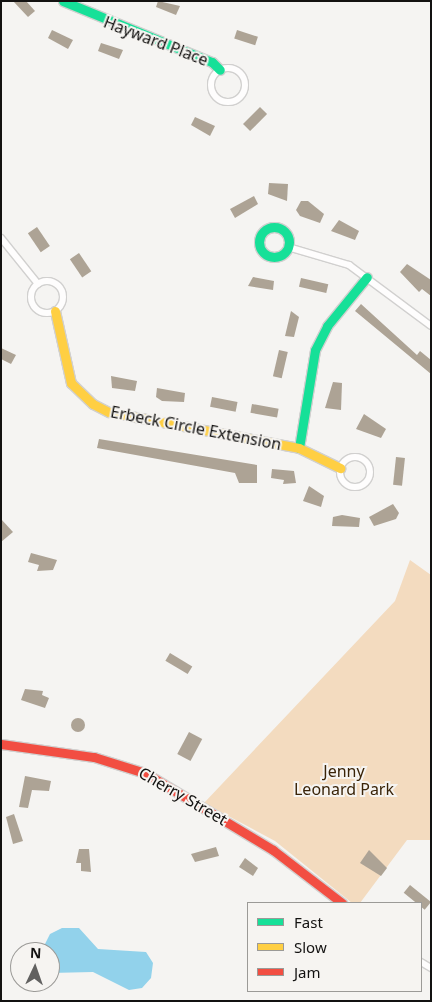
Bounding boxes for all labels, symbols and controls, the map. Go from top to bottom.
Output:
street label: Hayward Place [101,12,211,70]
street label: Erbeck Circle Extension [109,402,283,454]
park label: Jenny Leonard Park [294,761,394,799]
street label: Cherry Street [135,763,231,829]
legend [247,902,422,992]
text: Fast [294,912,323,932]
text: Slow [294,937,327,957]
north arrow [10,942,60,992]
text: N [30,943,42,962]
text: Jam [294,962,321,982]

